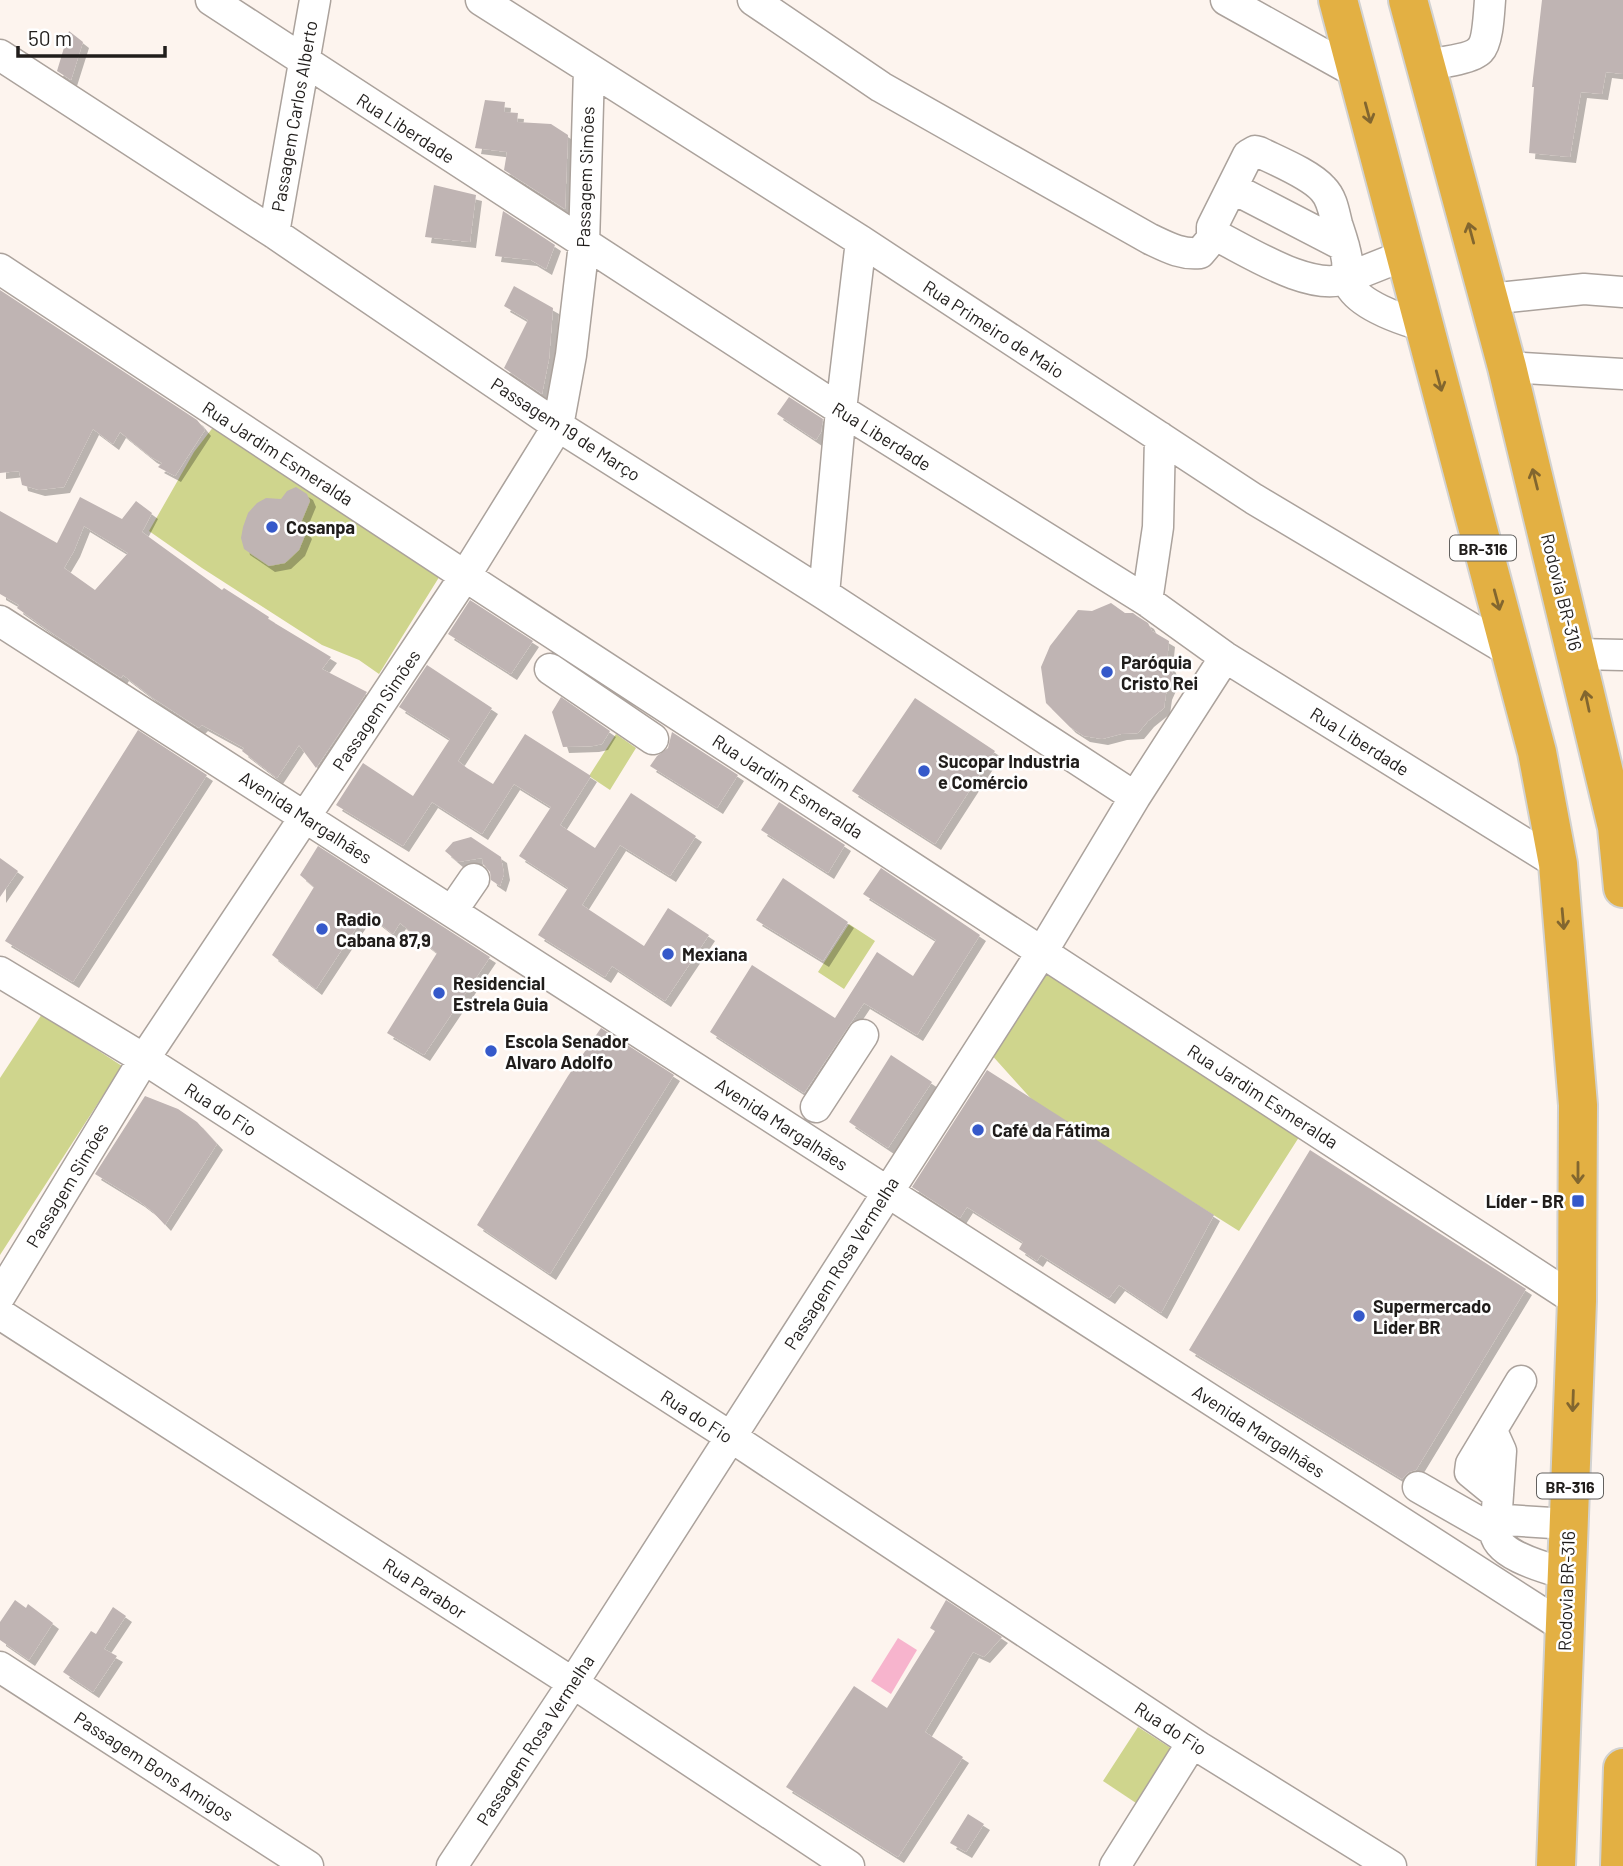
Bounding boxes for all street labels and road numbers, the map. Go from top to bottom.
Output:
street label: Passagem Carlos Alberto [266,19,322,213]
street label: Rua Liberdade [353,88,459,168]
street label: Passagem Simões [572,106,598,248]
street label: Rua Primeiro de Maio [919,275,1069,383]
street label: Passagem 19 de Março [487,372,645,486]
street label: Rua Jardim Esmeralda [199,396,357,510]
street label: Rua Liberdade [828,397,936,475]
street label: Rodovia BR-316 [1537,531,1587,653]
road number: BR-316 [1450,536,1516,561]
street label: Passagem Simões [327,645,425,775]
street label: Rua Liberdade [1306,702,1414,780]
street label: Rua Jardim Esmeralda [709,729,867,843]
street label: Avenida Margalhães [236,766,376,868]
street label: Rua Jardim Esmeralda [1184,1039,1342,1153]
street label: Avenida Margalhães [712,1073,852,1175]
street label: Rua do Fio [181,1078,261,1140]
street label: Passagem Simões [21,1119,113,1251]
street label: Passagem Rosa Vermelha [779,1173,903,1353]
street label: Avenida Margalhães [1189,1380,1329,1482]
street label: Rua do Fio [657,1385,737,1447]
road number: BR-316 [1537,1474,1603,1498]
street label: Rodovia BR-316 [1553,1531,1579,1651]
street label: Rua Parabor [379,1553,471,1623]
street label: Passagem Rosa Vermelha [472,1650,598,1830]
street label: Rua do Fio [1131,1697,1211,1759]
street label: Passagem Bons Amigos [70,1706,238,1826]

